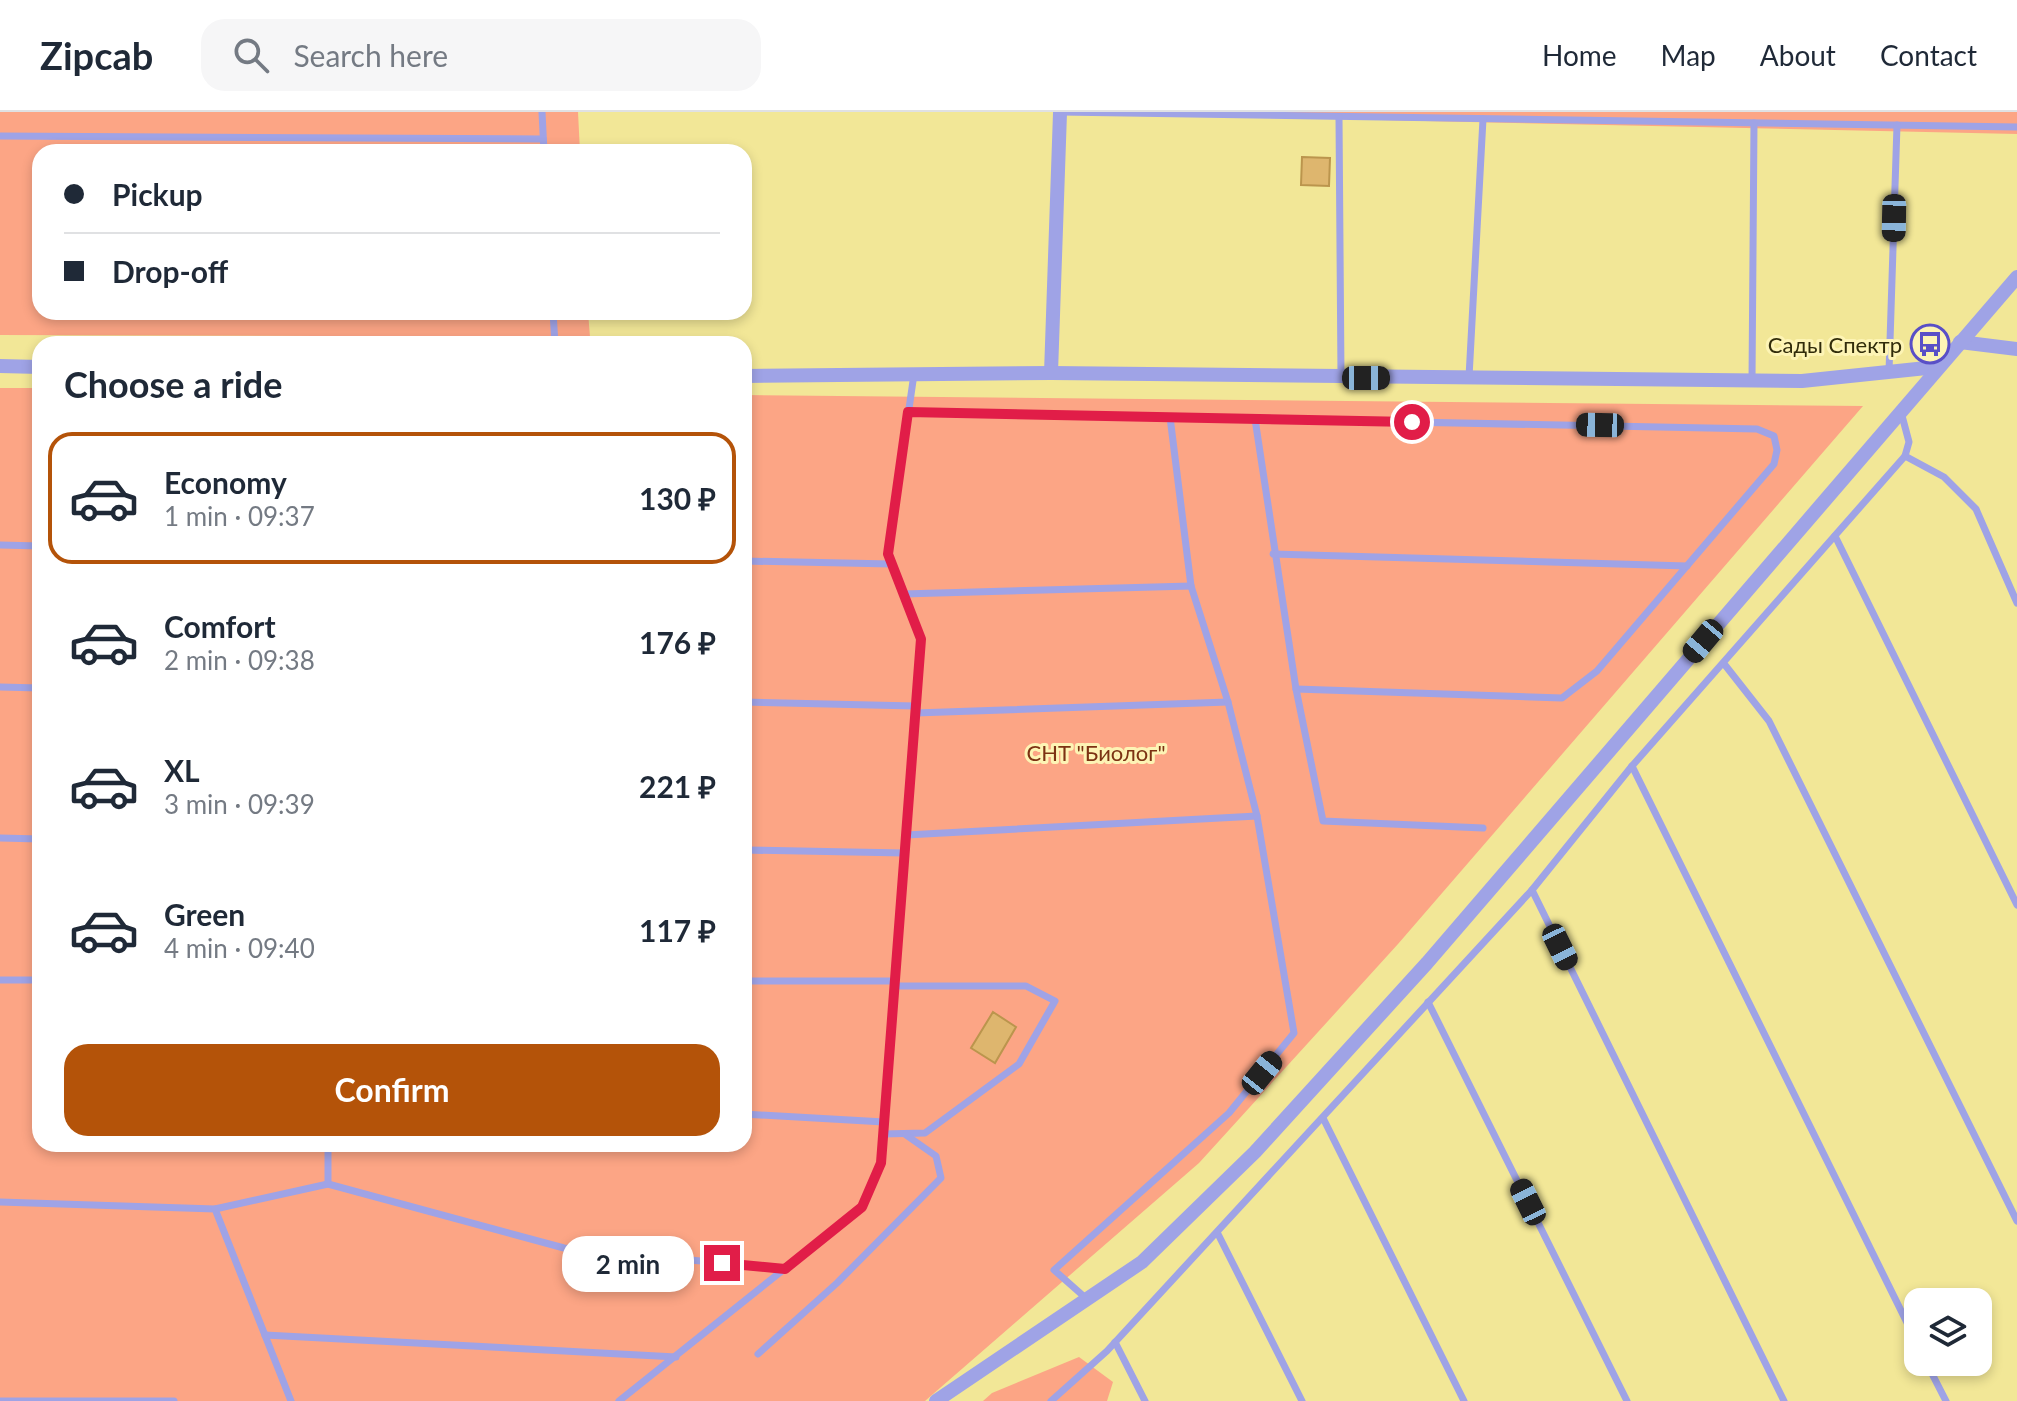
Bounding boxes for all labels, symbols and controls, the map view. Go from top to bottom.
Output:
search box [201,19,761,91]
text: Zipcab [40,32,153,78]
icon: search [229,33,273,77]
text: Search here [293,37,448,73]
text: Home [1542,38,1617,72]
text: Map [1661,38,1716,72]
text: About [1760,38,1836,72]
text: Contact [1880,38,1977,72]
text: Pickup [112,176,203,212]
car [1882,194,1906,242]
text: Drop-off [112,253,228,289]
bus stop icon: Сады Спектр [1909,323,1951,365]
place label: Сады Спектр [1768,331,1902,358]
text: Choose a ride [64,362,283,406]
car [1342,366,1390,390]
route start [1394,404,1430,440]
car [1576,413,1624,437]
icon: car [68,462,140,534]
text: Economy [164,464,287,500]
text: 130 ₽ [639,480,716,516]
text: 1 min · 09:37 [164,500,315,532]
icon: car [68,606,140,678]
text: Comfort [164,608,276,644]
car [1678,615,1728,667]
text: 176 ₽ [639,624,716,660]
text: 2 min · 09:38 [164,644,315,676]
park label: СНТ "Биолог" [1026,739,1166,766]
icon: car [68,750,140,822]
text: XL [164,752,200,788]
text: 221 ₽ [639,768,716,804]
text: 3 min · 09:39 [164,788,315,820]
icon: car [68,894,140,966]
text: Green [164,896,245,932]
text: 117 ₽ [639,912,716,948]
car [1539,920,1581,974]
text: 4 min · 09:40 [164,932,315,964]
button: Confirm [64,1044,720,1136]
car [1238,1047,1286,1099]
car [1507,1175,1549,1229]
callout: 2 min [562,1235,694,1291]
route end [704,1245,740,1281]
text: 2 min [596,1248,660,1280]
map controls [1904,1288,1992,1376]
button: layers [1904,1288,1992,1376]

